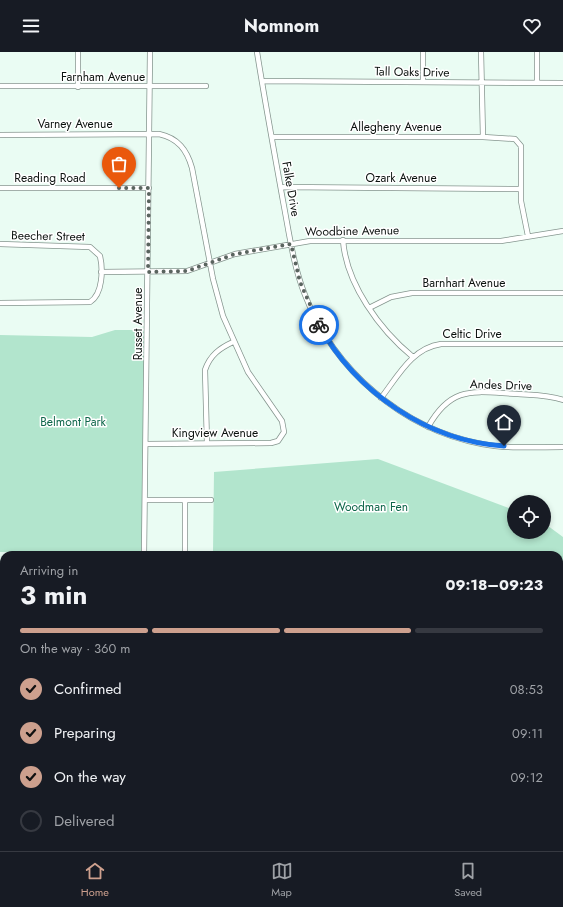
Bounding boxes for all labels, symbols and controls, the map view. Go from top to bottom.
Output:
text: Nomnom [244,13,319,39]
icon: menu [20,15,42,37]
icon: heart [521,15,543,37]
street label: Tall Oaks Drive [374,62,450,82]
street label: Farnham Avenue [61,68,145,86]
street label: Varney Avenue [37,115,113,133]
street label: Allegheny Avenue [350,118,442,136]
pin [102,147,136,188]
icon: bag [108,153,130,175]
street label: Falke Drive [277,160,305,218]
street label: Reading Road [14,169,86,187]
street label: Ozark Avenue [365,169,437,187]
street label: Woodbine Avenue [305,221,399,241]
street label: Beecher Street [11,226,85,246]
street label: Barnhart Avenue [423,274,505,292]
street label: Russet Avenue [129,288,147,360]
courier [299,305,339,345]
icon: bike [308,314,330,336]
street label: Celtic Drive [442,325,502,343]
street label: Andes Drive [470,375,532,395]
pin [487,405,521,446]
icon: home [493,411,515,433]
park label: Belmont Park [40,413,107,431]
street label: Kingview Avenue [172,424,258,442]
map controls [507,495,551,539]
button: locate [507,495,551,539]
park label: Woodman Fen [334,498,408,516]
text: Arriving in [20,561,78,580]
text: 09:18–09:23 [445,574,543,596]
text: 3 min [20,576,87,614]
text: On the way · 360 m [20,639,130,658]
icon: check [20,678,42,700]
text: Confirmed [54,678,122,700]
text: 08:53 [510,680,543,699]
icon: check [20,722,42,744]
text: Preparing [54,722,116,744]
text: 09:11 [512,724,543,743]
icon: check [20,766,42,788]
text: On the way [54,766,126,788]
text: 09:12 [511,768,543,787]
text: Delivered [54,810,115,832]
tab: Home [81,860,109,900]
tab: Map [271,860,293,900]
tab: Saved [454,860,482,900]

